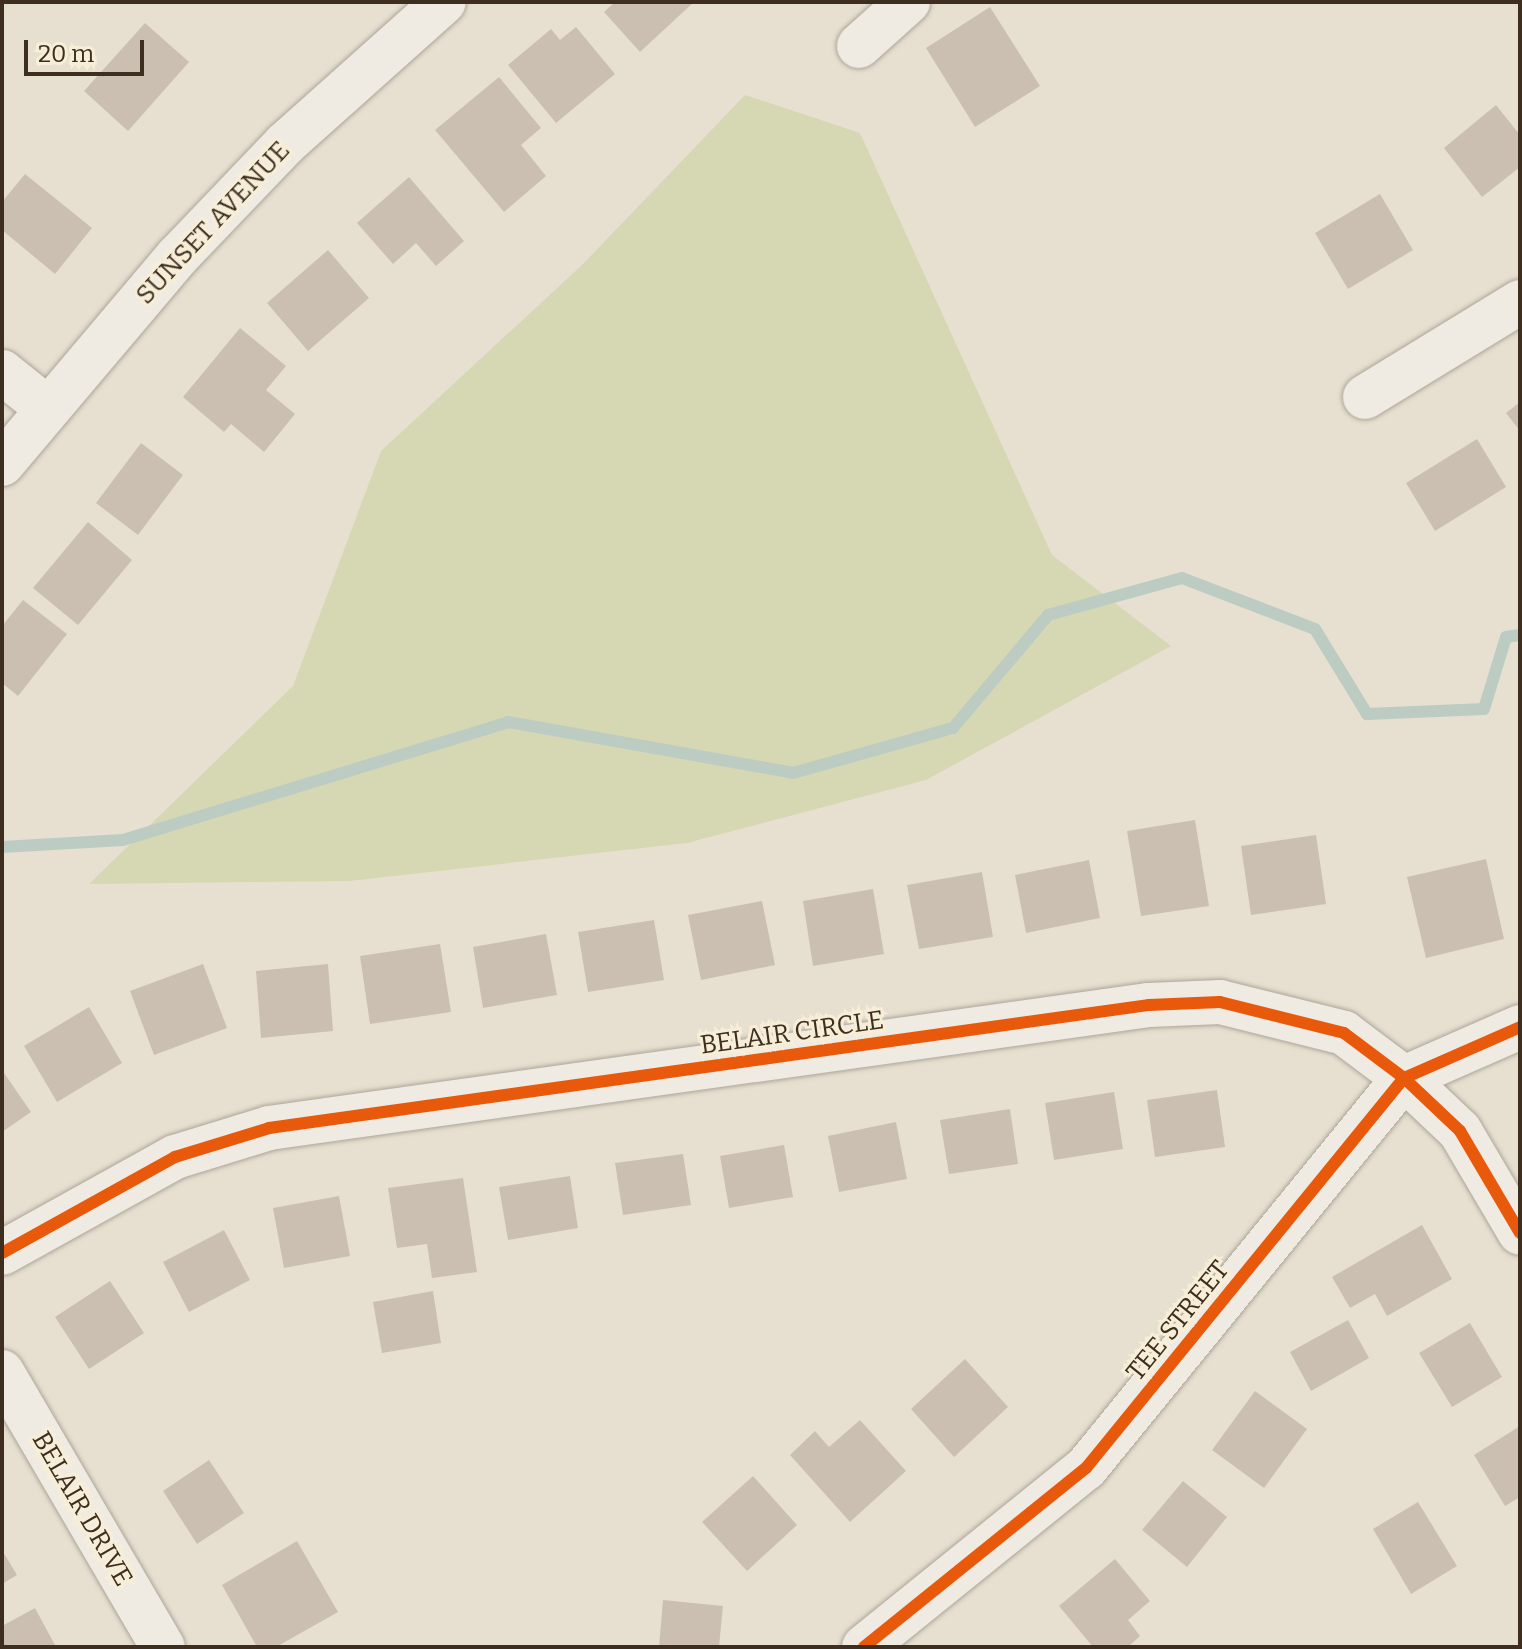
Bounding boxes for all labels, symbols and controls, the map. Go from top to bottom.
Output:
scale bar [28,24,148,74]
text: 20 m [38,40,94,68]
street label: SUNSET AVENUE [130,135,296,311]
street label: BELAIR CIRCLE [698,1005,886,1061]
street label: TEE STREET [1120,1255,1236,1387]
street label: BELAIR DRIVE [25,1426,139,1592]

